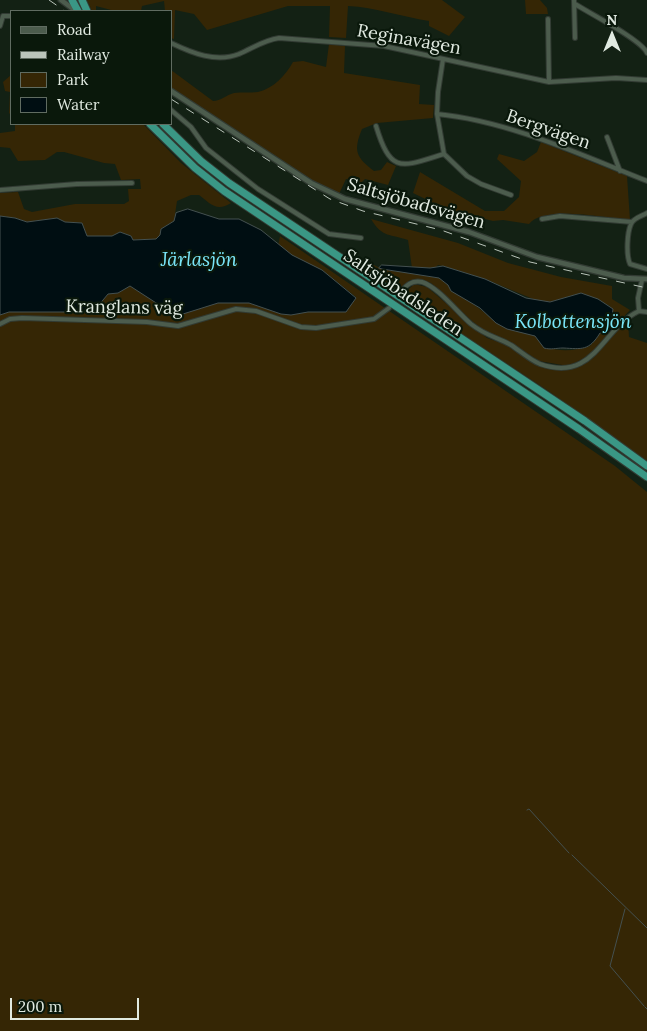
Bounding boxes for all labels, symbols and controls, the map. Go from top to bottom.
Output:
legend [10,10,172,125]
north arrow [587,10,637,60]
text: N [607,11,617,29]
text: Road [57,20,92,39]
street label: Reginavägen [355,20,463,60]
text: Railway [57,45,110,64]
text: Park [57,70,88,89]
text: Water [57,95,99,114]
street label: Bergvägen [503,106,593,154]
street label: Saltsjöbadsvägen [345,174,487,234]
street label: Saltsjöbadsleden [339,245,467,341]
water label: Järlasjön [161,250,237,272]
street label: Kranglans väg [65,296,183,320]
water label: Kolbottensjön [515,312,631,334]
scale bar [12,988,141,1020]
text: 200 m [18,997,62,1016]

